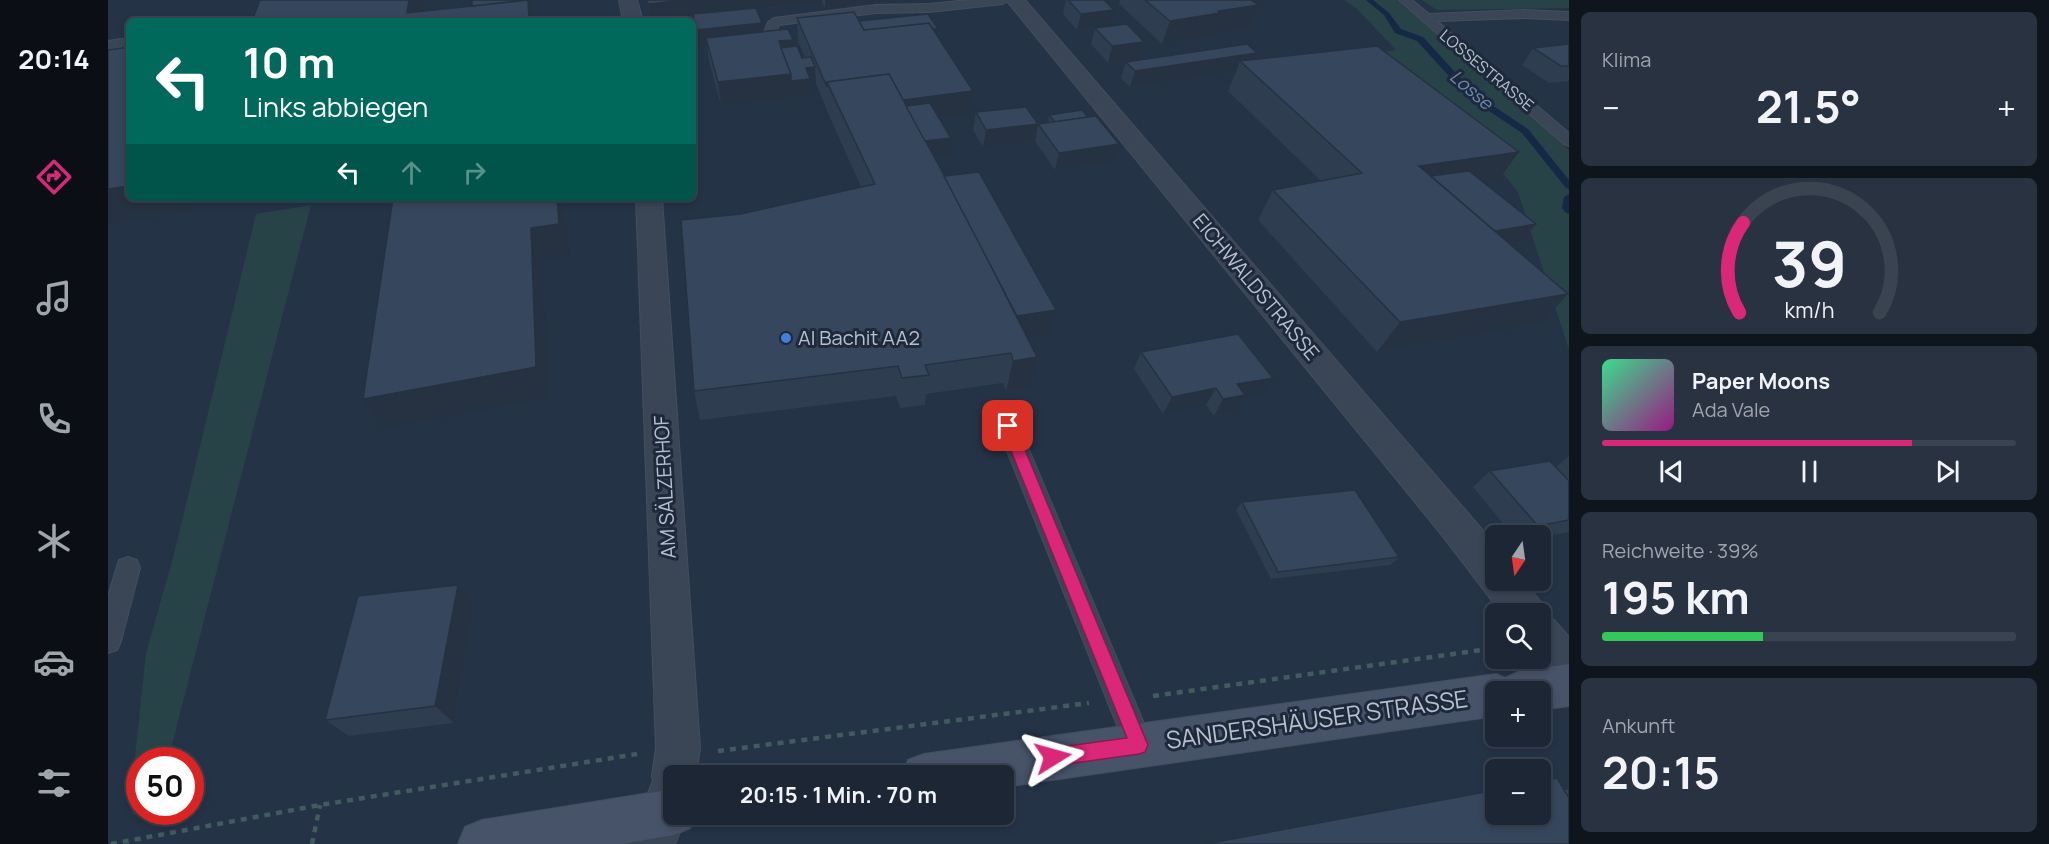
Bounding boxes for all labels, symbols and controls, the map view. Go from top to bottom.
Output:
street label: LOSSESTRASSE [1435,24,1539,116]
text: 10 m [243,33,335,91]
text: 20:14 [18,40,90,77]
icon: left [144,42,222,120]
text: Klima [1602,46,1651,73]
water label: Losse [1445,64,1499,115]
text: 21.5° [1756,75,1861,137]
text: − [1602,85,1620,130]
text: + [1997,85,2016,130]
text: Links abbiegen [243,88,428,125]
icon: directions [33,156,75,198]
icon: left [332,156,365,189]
icon: ahead [395,156,428,189]
icon: right [458,156,491,189]
street label: EICHWALDSTRASSE [1187,208,1326,366]
text: 39 [1771,220,1847,306]
icon: music [33,277,75,319]
text: km/h [1784,295,1834,324]
place label: Al Bachit AA2 [798,324,920,351]
marker: Al Bachit AA2 [779,331,793,345]
text: Paper Moons [1692,366,1830,396]
text: Ada Vale [1692,396,1770,423]
icon: phone [33,398,75,440]
pin [982,400,1033,451]
icon: arrive [991,409,1024,442]
street label: AM SÄLZERHOF [647,415,682,559]
icon: previous [1655,455,1688,488]
icon: pause [1793,455,1826,488]
icon: next [1931,455,1964,488]
icon: climate [33,520,75,562]
north arrow [1485,525,1551,591]
map controls [1485,525,1551,825]
text: Reichweite · 39% [1602,537,1759,564]
text: 195 km [1602,566,1750,628]
button: search [1485,603,1551,669]
icon: car [33,641,75,683]
street label: SANDERSHÄUSER STRASSE [1164,681,1470,756]
button: + [1485,681,1551,747]
text: Ankunft [1602,712,1675,739]
position arrow [1021,725,1085,789]
text: 20:15 [1602,741,1720,803]
speed limit sign: 50 [126,747,204,825]
button: − [1485,759,1551,825]
icon: filters [33,762,75,804]
text: 20:15 · 1 Min. · 70 m [740,780,937,810]

